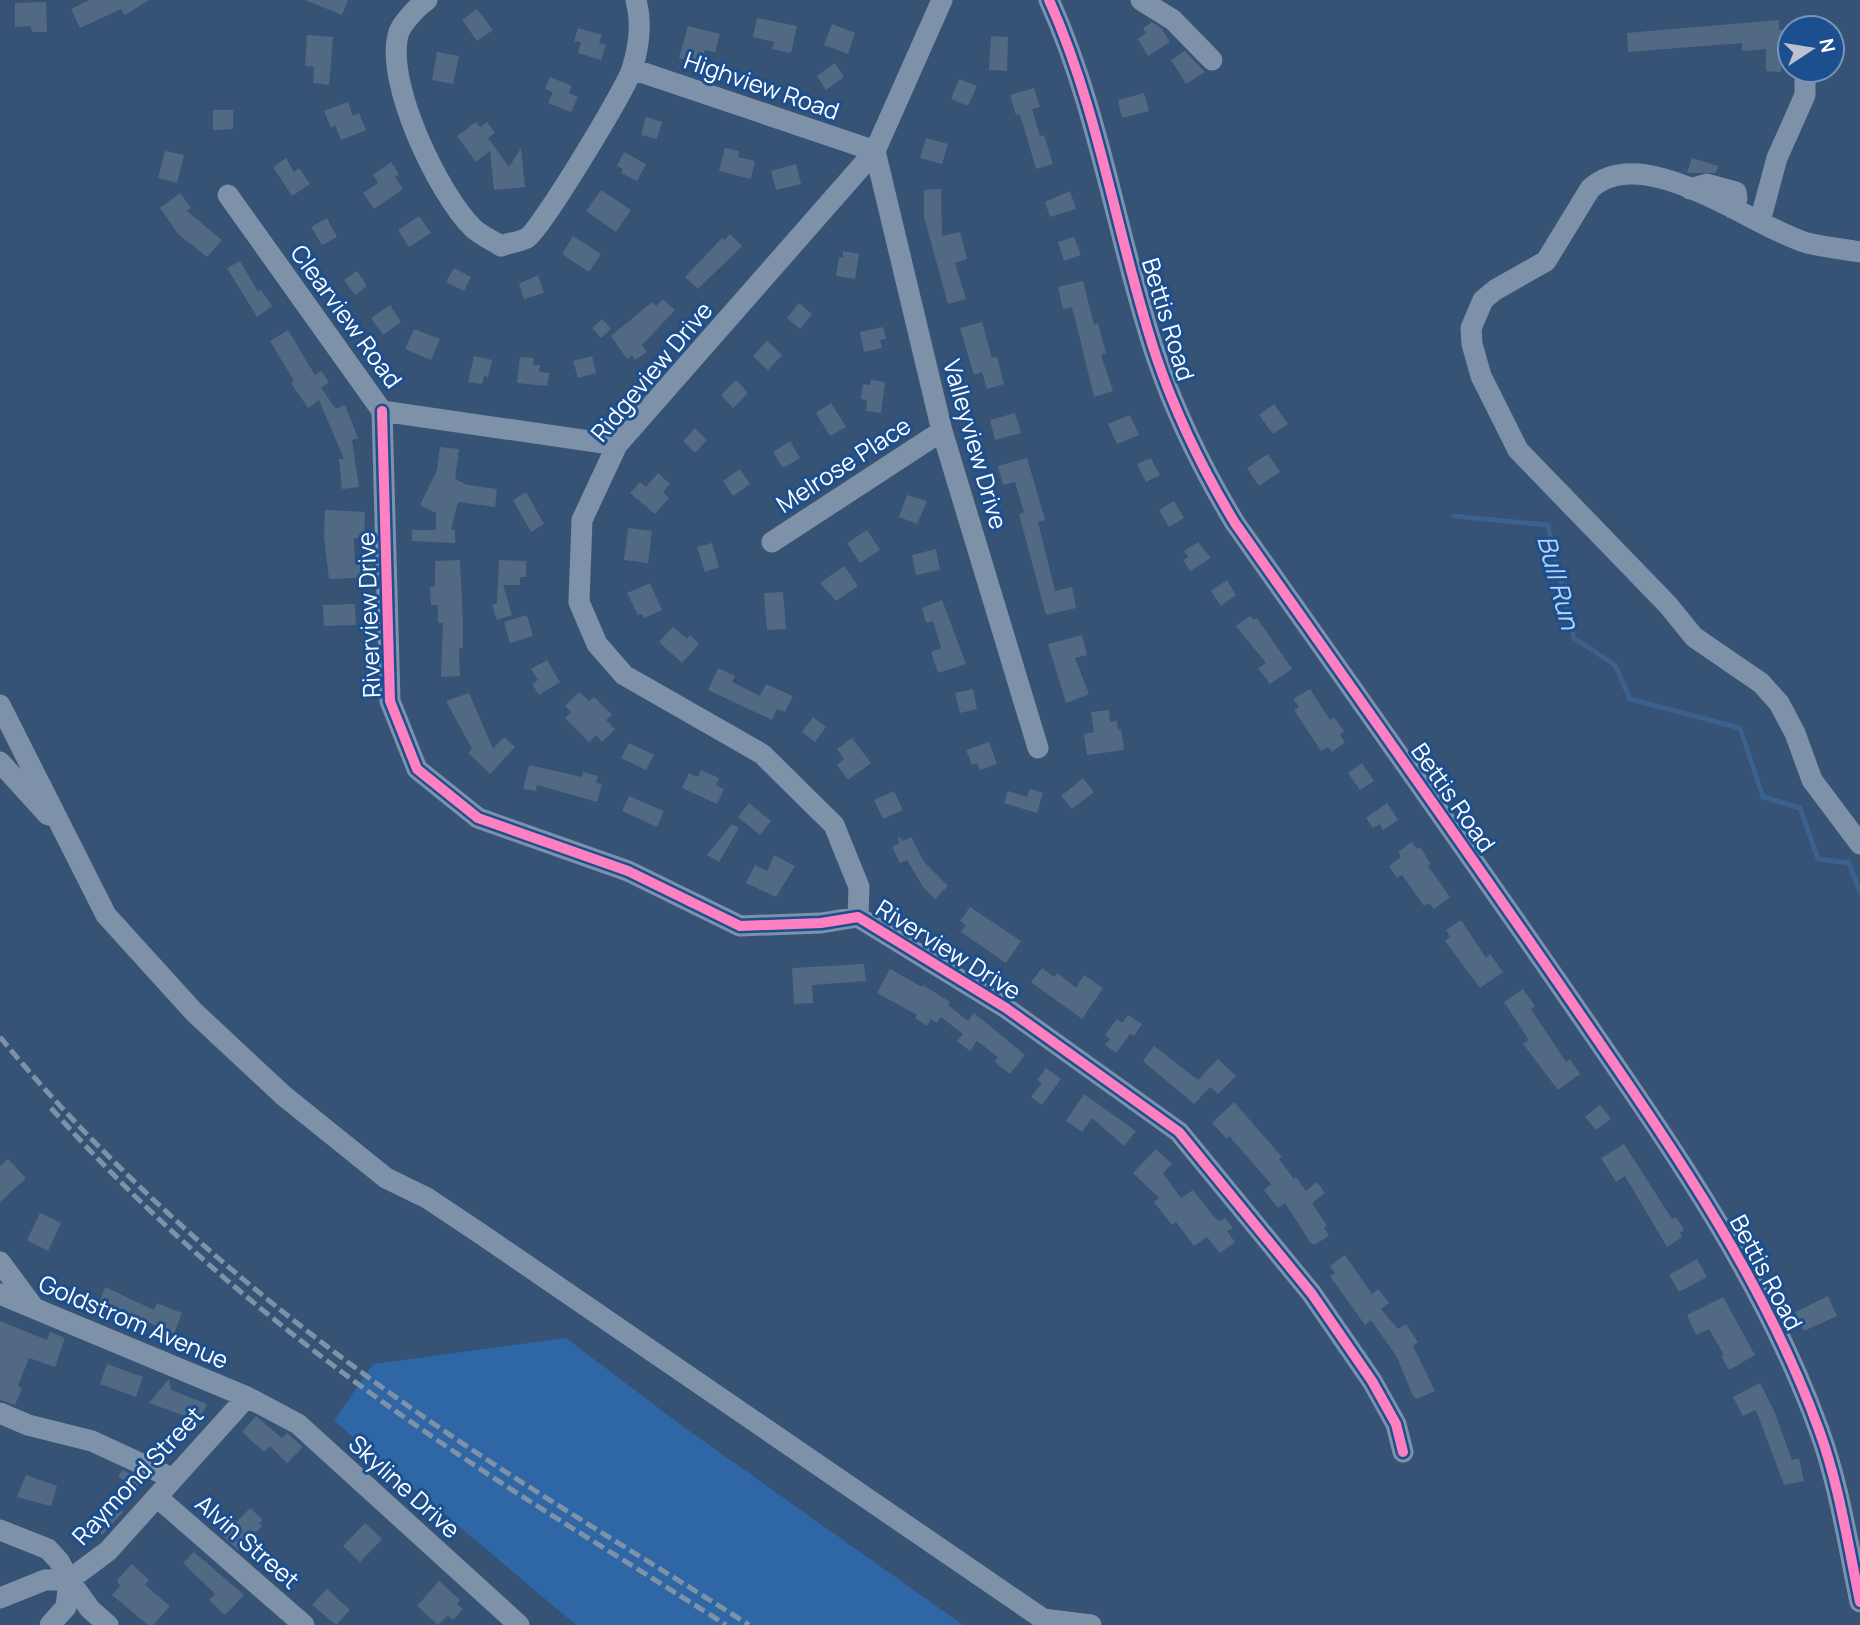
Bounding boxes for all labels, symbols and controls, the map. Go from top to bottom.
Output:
north arrow [1776,14,1846,84]
text: N [1813,36,1842,55]
street label: Highview Road [680,43,844,127]
street label: Clearview Road [284,238,410,394]
street label: Bettis Road [1135,254,1203,384]
street label: Ridgeview Drive [583,294,719,448]
street label: Valleyview Drive [936,355,1016,533]
street label: Melrose Place [769,408,917,520]
water label: Bull Run [1529,531,1589,635]
street label: Riverview Drive [349,532,387,698]
street label: Bettis Road [1404,736,1504,858]
street label: Riverview Drive [870,891,1028,1007]
street label: Bettis Road [1723,1208,1811,1336]
street label: Goldstrom Avenue [34,1266,234,1376]
street label: Raymond Street [64,1398,210,1552]
street label: Skyline Drive [342,1427,468,1545]
street label: Alvin Street [189,1487,307,1595]

